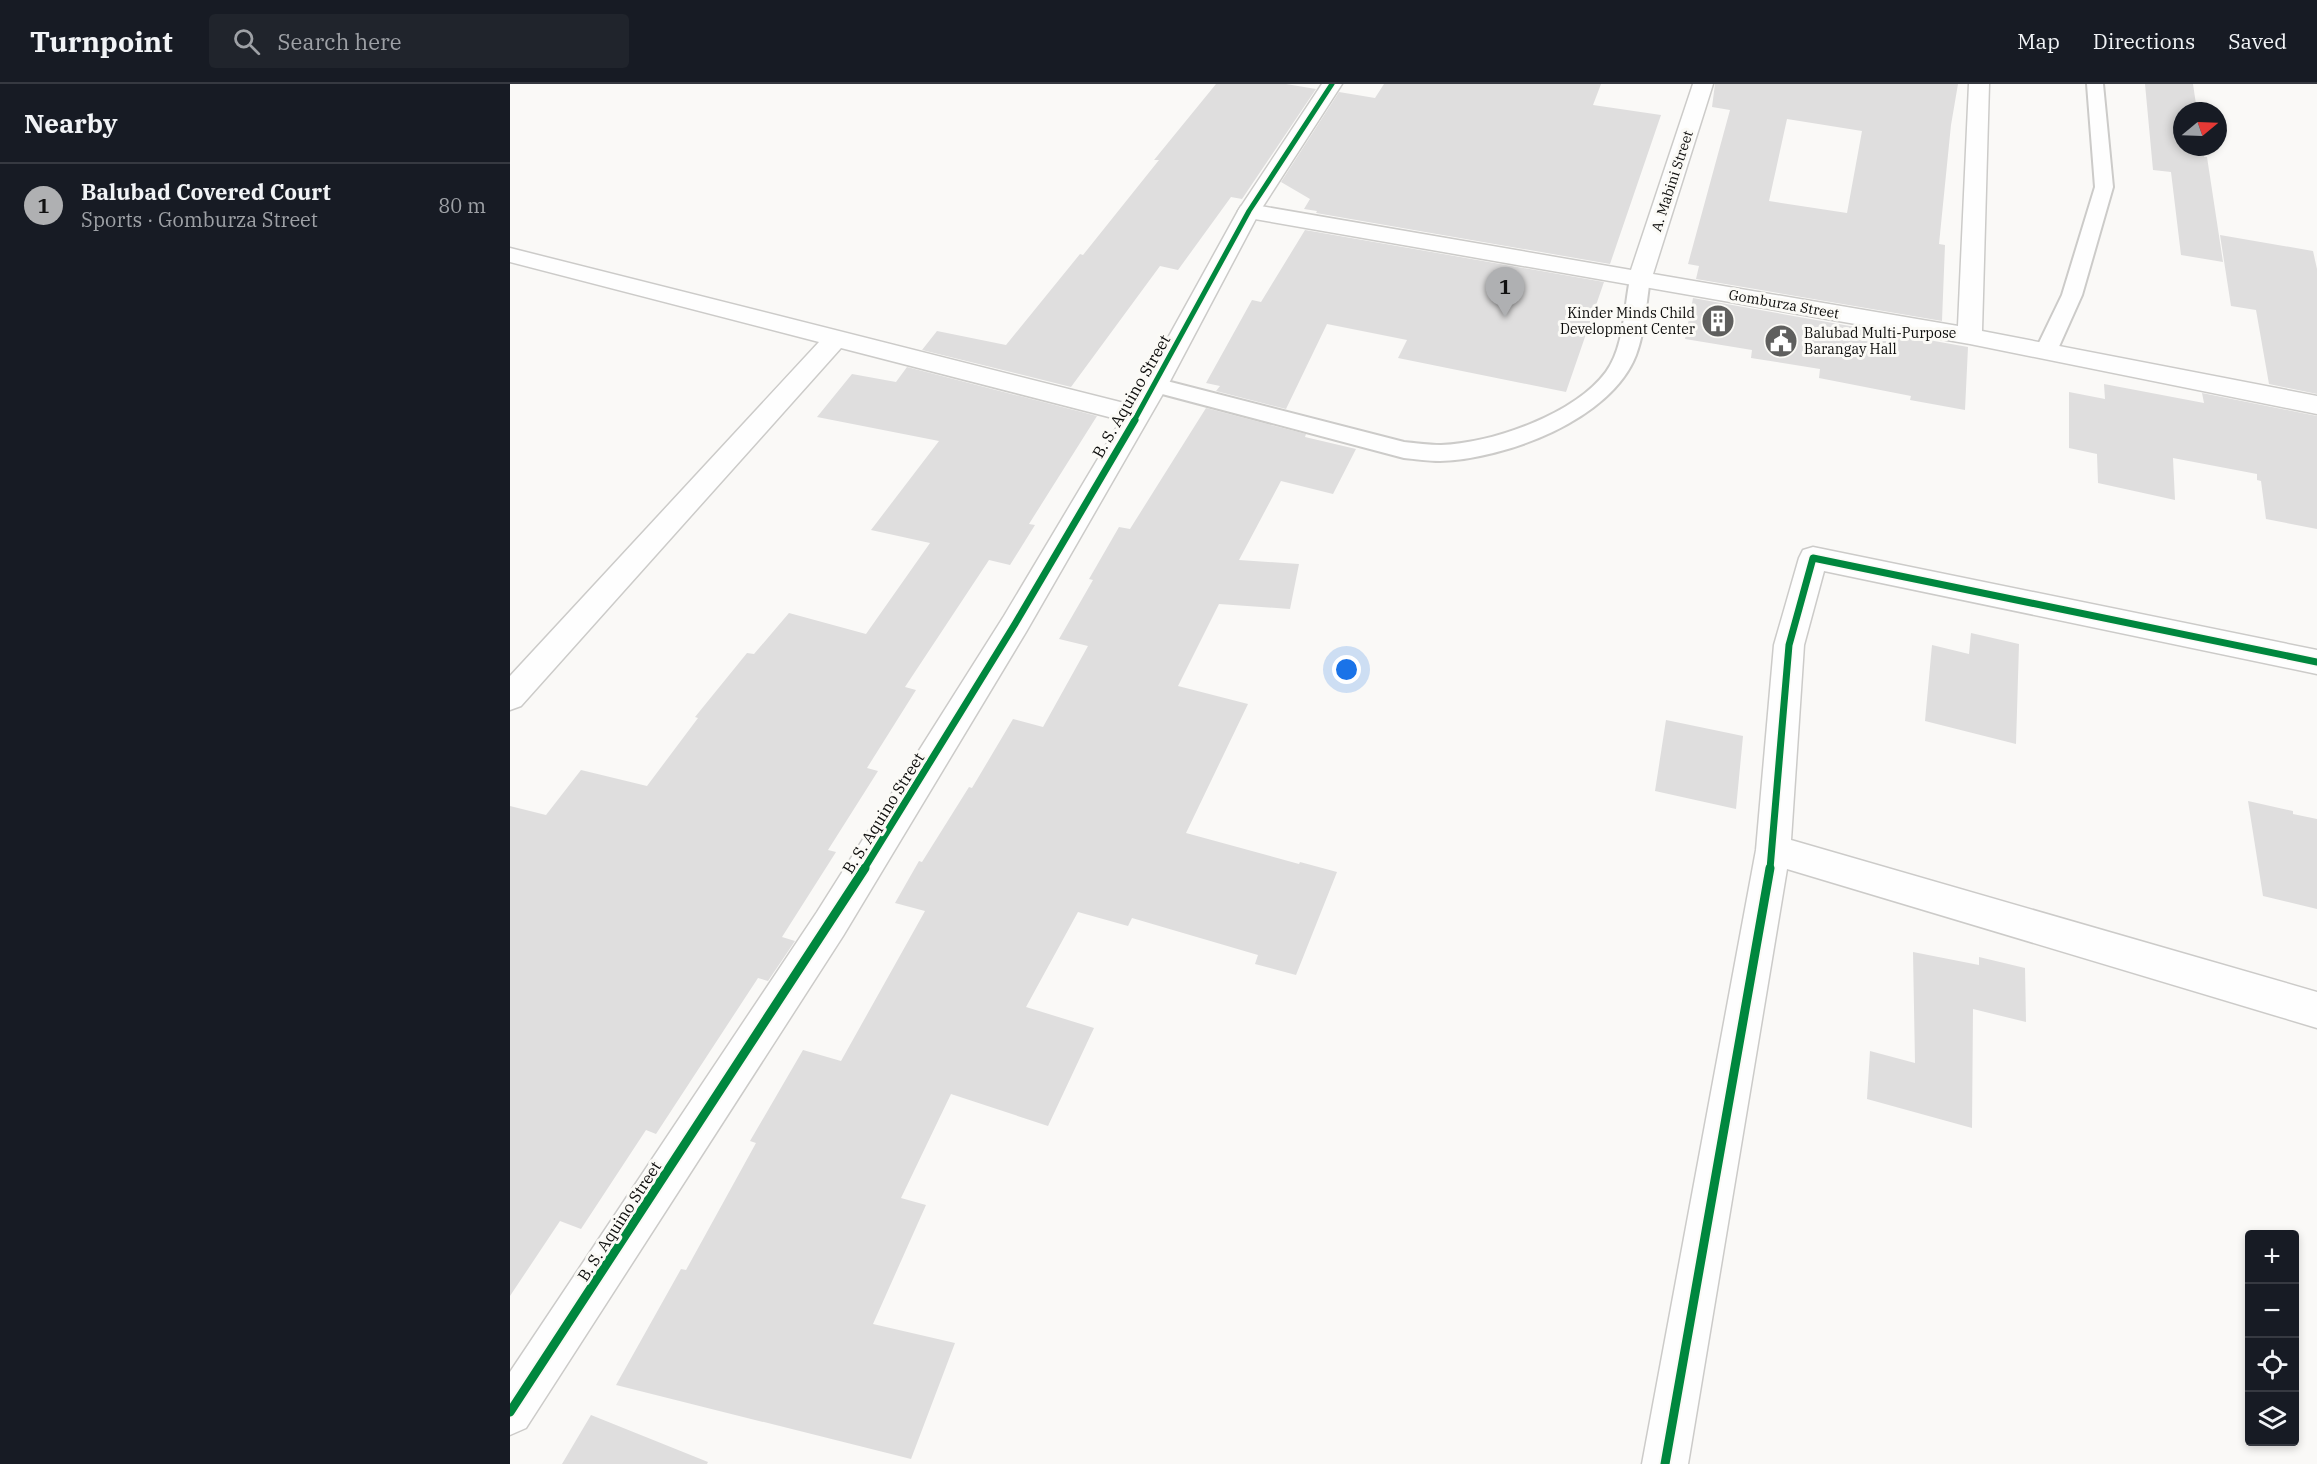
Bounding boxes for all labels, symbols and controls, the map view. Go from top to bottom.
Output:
search box [209,14,629,68]
text: Turnpoint [30,23,173,60]
icon: search [230,25,263,58]
text: Search here [278,27,402,56]
text: Map [2017,27,2060,55]
text: Directions [2093,27,2195,55]
text: Saved [2228,27,2287,55]
north arrow [2173,102,2227,156]
text: Nearby [24,106,118,140]
street label: A. Mabini Street [1647,128,1697,234]
text: Balubad Covered Court [81,177,331,206]
text: 1 [38,192,50,219]
text: 80 m [438,192,486,219]
text: Sports · Gomburza Street [81,206,318,233]
pin: 1 [1486,268,1524,317]
street label: Gomburza Street [1727,285,1841,323]
building icon: Kinder Minds Child Development Center [1700,303,1736,339]
place label: Kinder Minds Child Development Center [1560,304,1696,338]
public building icon: Balubad Multi-Purpose Barangay Hall [1763,323,1799,359]
place label: Balubad Multi-Purpose Barangay Hall [1804,324,1956,358]
street label: B. S. Aquino Street [1088,331,1175,461]
your location [1332,655,1361,684]
street label: B. S. Aquino Street [838,749,928,877]
street label: B. S. Aquino Street [573,1157,665,1285]
map controls [2245,1230,2299,1446]
button: + [2245,1230,2299,1284]
button: − [2245,1284,2299,1338]
button: locate [2245,1338,2299,1392]
button: layers [2245,1392,2299,1446]

